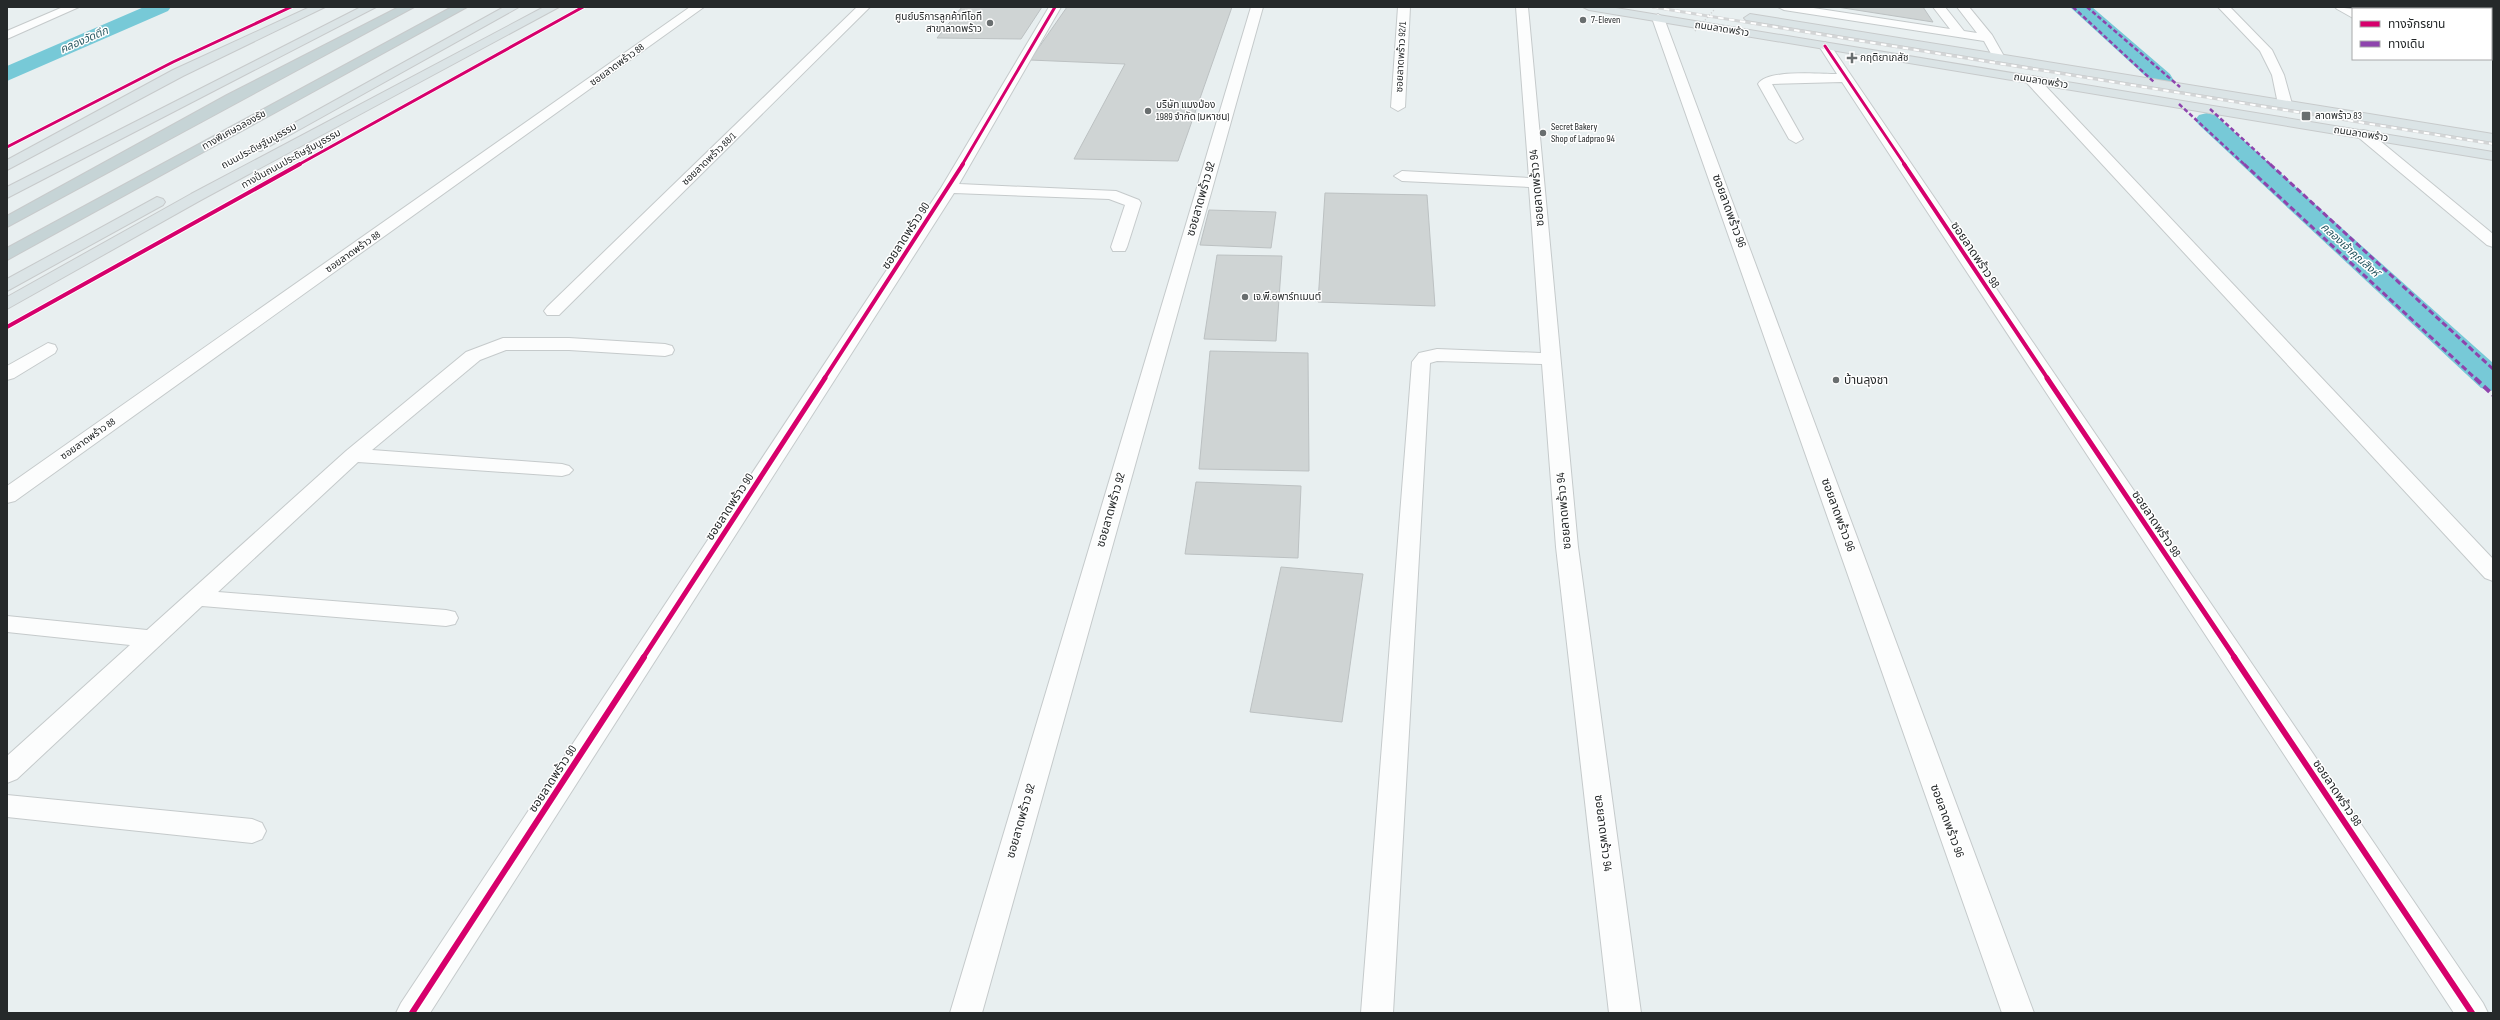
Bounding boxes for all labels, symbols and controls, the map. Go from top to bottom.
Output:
legend [2352,8,2492,60]
place label: ศูนย์บริการลูกค้าทีโอที สาขาลาดพร้าว [895,11,982,35]
place label: 7-Eleven [1591,14,1620,26]
marker: 7-Eleven [1578,15,1588,25]
text: ทางจักรยาน [2388,17,2445,32]
marker: ศูนย์บริการลูกค้าทีโอที สาขาลาดพร้าว [985,18,995,28]
street label: ถนนลาดพร้าว [1694,19,1750,39]
street label: ซอยลาดพร้าว 92/1 [1393,21,1409,93]
water label: คลองวัดตึก [58,24,110,56]
text: ทางเดิน [2388,37,2425,52]
street label: ซอยลาดพร้าว 88 [587,41,647,89]
place label: กฤติยาเภสัช [1860,52,1909,64]
marker: กฤติยาเภสัช [1847,53,1857,63]
street label: ถนนลาดพร้าว [2013,71,2069,91]
place label: บริษัท แมงป่อง 1989 จำกัด (มหาชน) [1156,99,1230,123]
marker: บริษัท แมงป่อง 1989 จำกัด (มหาชน) [1143,106,1153,116]
street label: ทางพิเศษฉลองรัช [200,107,268,153]
marker: ลาดพร้าว 83 [2300,110,2312,122]
place label: ลาดพร้าว 83 [2315,110,2362,122]
street label: ถนนประดิษฐ์มนูธรรม [219,120,299,172]
place label: Secret Bakery Shop of Ladprao 94 [1551,121,1615,145]
street label: ถนนลาดพร้าว [2333,124,2389,144]
street label: ทางปั่นถนนประดิษฐ์มนูธรรม [238,125,343,191]
marker: Secret Bakery Shop of Ladprao 94 [1538,128,1548,138]
street label: ซอยลาดพร้าว 88/1 [679,130,739,188]
street label: ซอยลาดพร้าว 94 [1526,149,1548,227]
street label: ซอยลาดพร้าว 92 [1183,160,1219,238]
street label: ซอยลาดพร้าว 96 [1709,172,1749,250]
street label: ซอยลาดพร้าว 90 [879,199,933,273]
street label: ซอยลาดพร้าว 98 [1947,219,2003,291]
water label: คลองเจ้าคุณสิงห์ [2318,220,2383,281]
street label: ซอยลาดพร้าว 88 [323,229,383,275]
place label: เจ.พี.อพาร์ทเมนต์ [1253,291,1321,303]
marker: เจ.พี.อพาร์ทเมนต์ [1240,292,1250,302]
place label: บ้านลุงชา [1844,373,1888,388]
marker: บ้านลุงชา [1831,375,1841,385]
street label: ซอยลาดพร้าว 88 [58,416,118,462]
street label: ซอยลาดพร้าว 90 [703,470,757,544]
street label: ซอยลาดพร้าว 92 [1093,471,1129,549]
street label: ซอยลาดพร้าว 94 [1553,472,1575,550]
street label: ซอยลาดพร้าว 96 [1818,476,1858,554]
street label: ซอยลาดพร้าว 98 [2128,488,2184,560]
street label: ซอยลาดพร้าว 90 [526,742,580,816]
street label: ซอยลาดพร้าว 98 [2309,757,2365,829]
street label: ซอยลาดพร้าว 92 [1003,782,1039,860]
street label: ซอยลาดพร้าว 96 [1927,782,1967,860]
street label: ซอยลาดพร้าว 94 [1591,794,1615,872]

